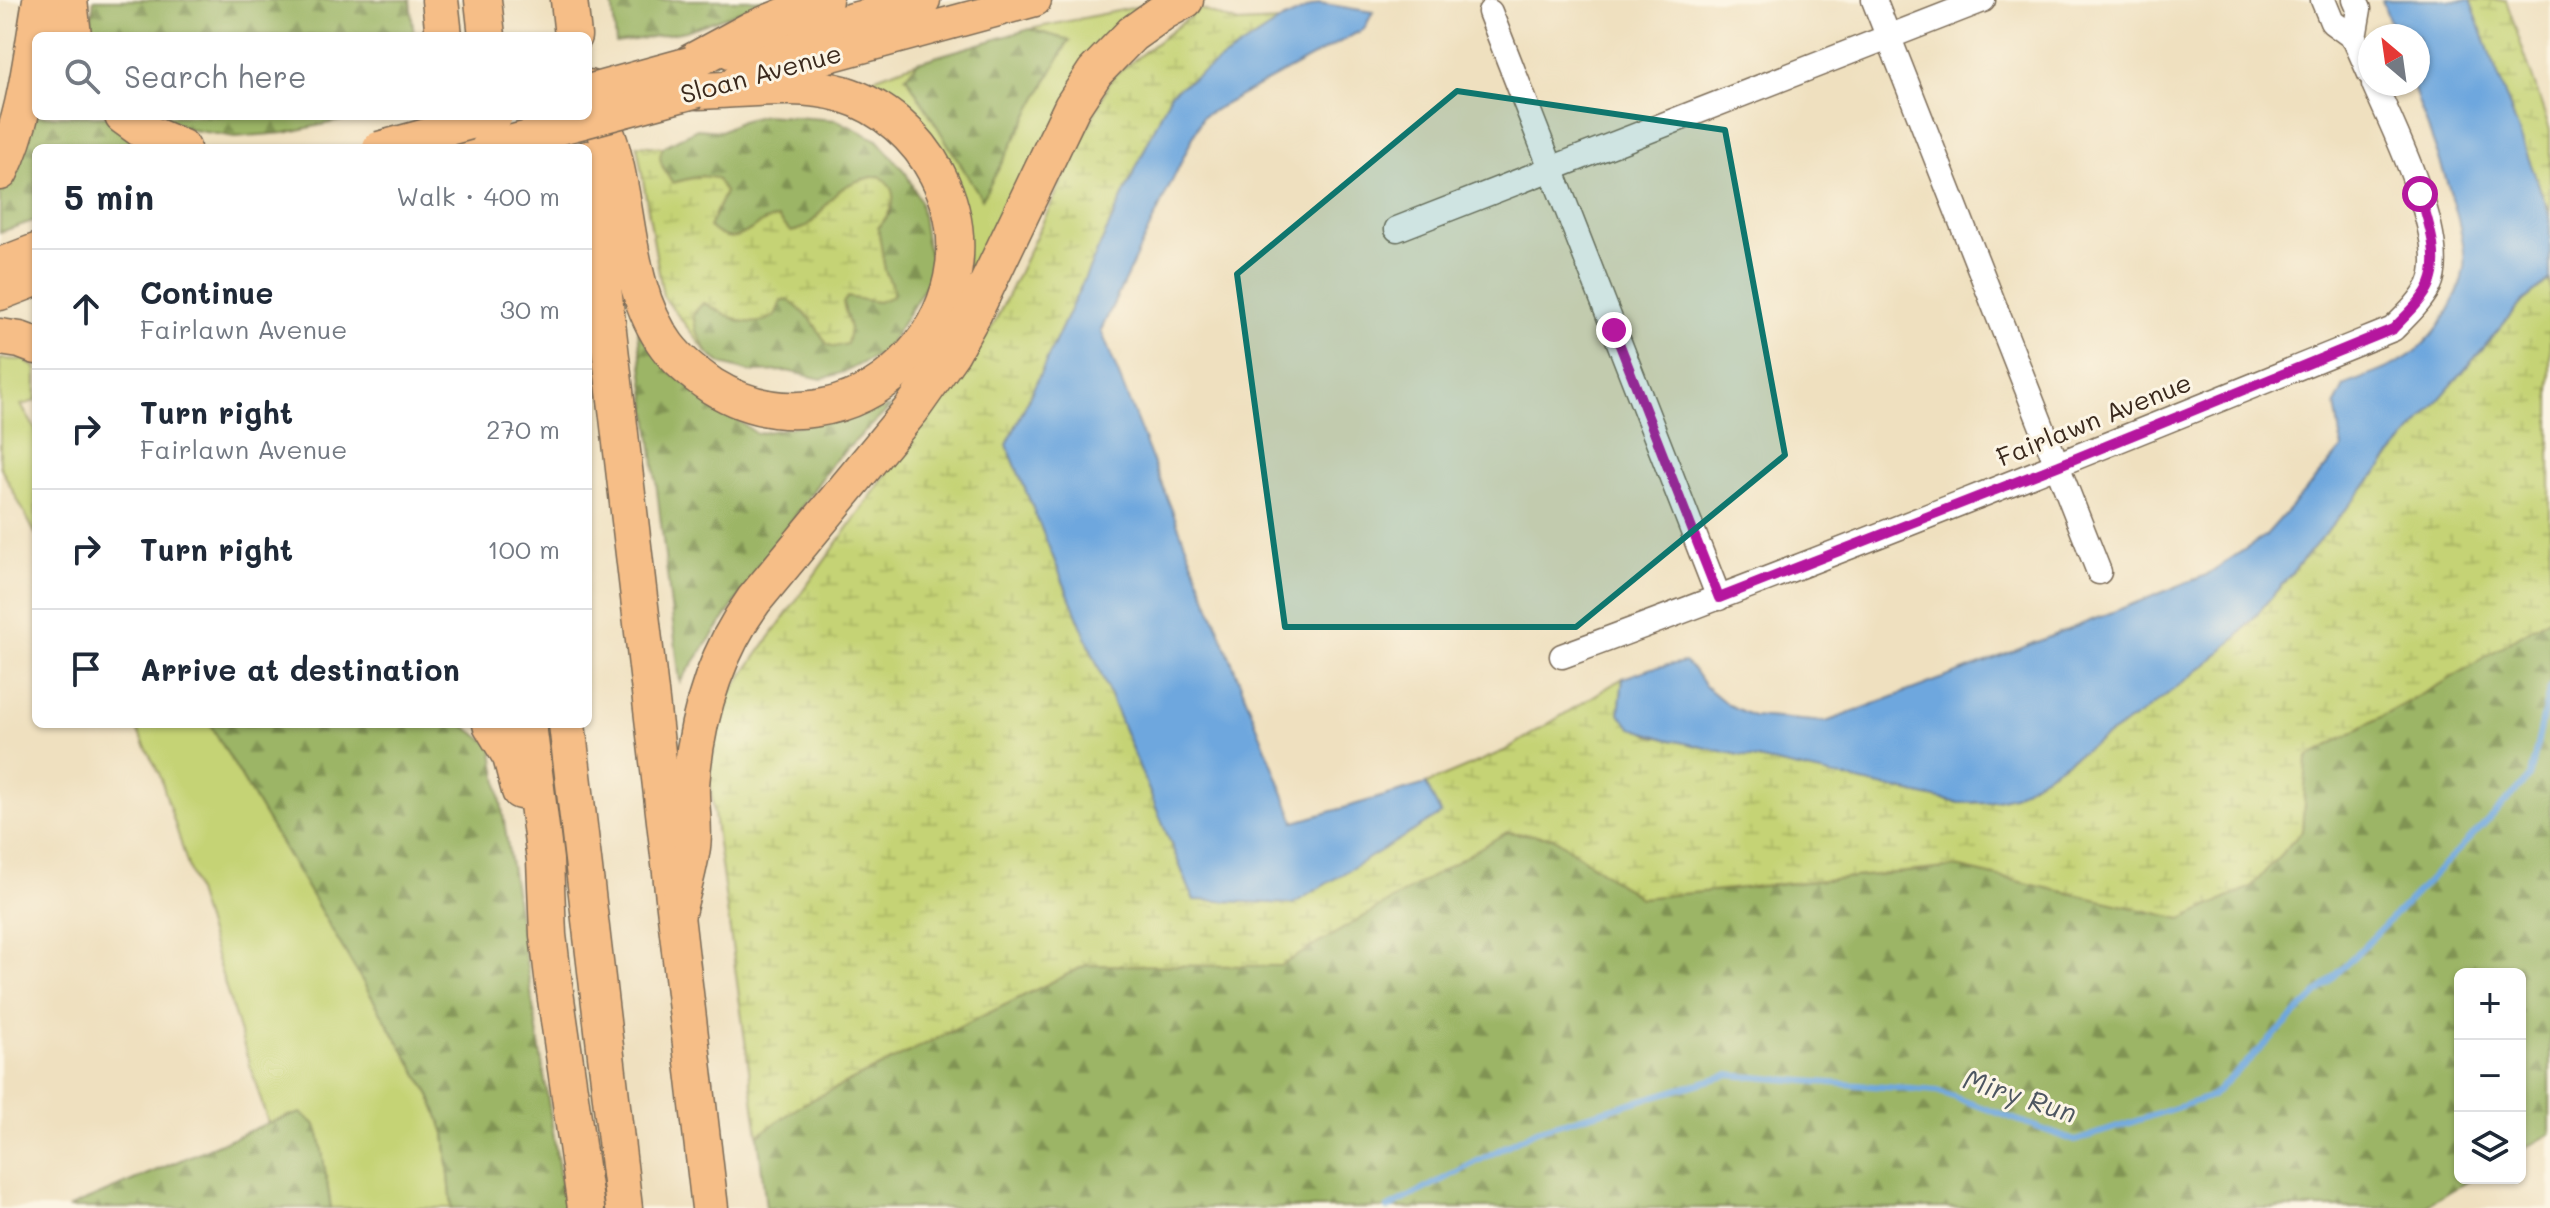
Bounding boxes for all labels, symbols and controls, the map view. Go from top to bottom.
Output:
north arrow [2358,24,2430,96]
search box [32,32,592,120]
street label: Sloan Avenue [676,35,845,111]
icon: search [60,54,104,98]
text: Search here [124,56,307,96]
text: 5 min [64,174,154,219]
route start [2402,176,2438,212]
text: Walk · 400 m [396,179,560,213]
text: Continue [140,272,273,312]
icon: ahead [64,287,108,331]
text: 30 m [500,292,560,326]
text: Fairlawn Avenue [140,312,347,346]
route end [1596,312,1632,348]
street label: Fairlawn Avenue [1991,364,2196,474]
text: Turn right [140,392,293,432]
icon: right [64,407,108,451]
text: 270 m [486,412,560,446]
text: Fairlawn Avenue [140,432,347,466]
icon: right [64,527,108,571]
text: Turn right [140,529,293,569]
text: 100 m [487,532,560,566]
icon: arrive [64,647,108,691]
text: Arrive at destination [140,649,460,689]
map controls [2454,968,2526,1184]
button: + [2454,968,2526,1040]
button: − [2454,1040,2526,1112]
water label: Miry Run [1959,1060,2082,1130]
button: layers [2454,1112,2526,1184]

